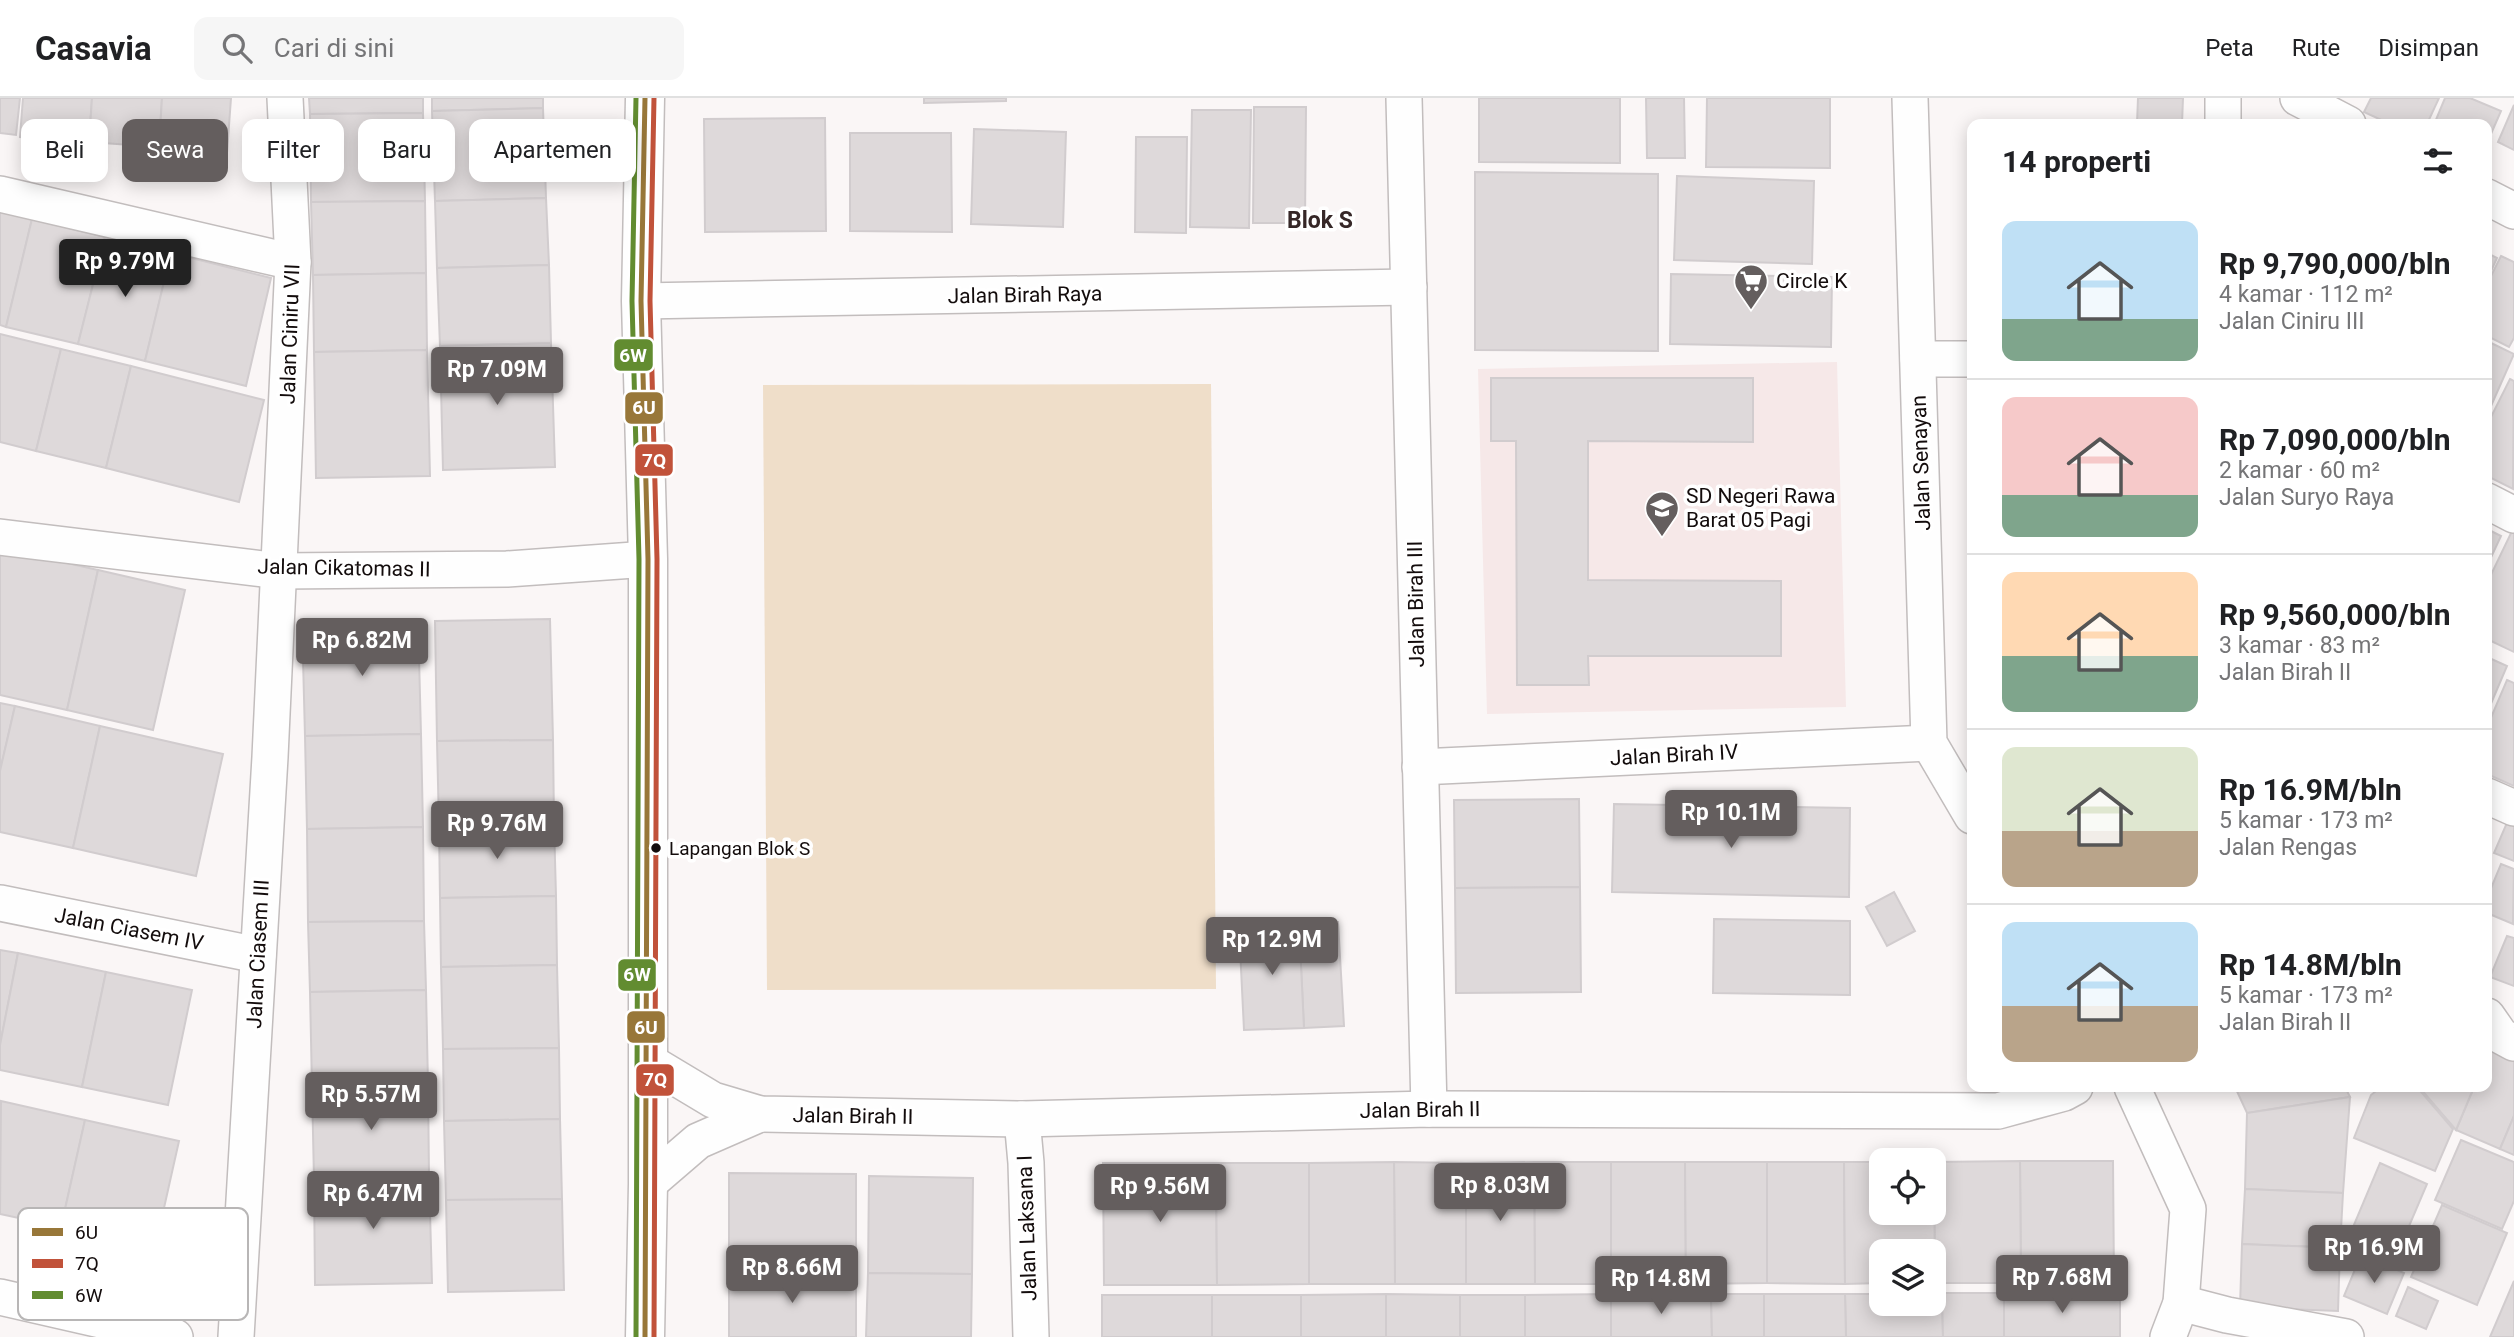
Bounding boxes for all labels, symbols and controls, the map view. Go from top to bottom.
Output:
search box [194,17,684,80]
text: Casavia [35,29,152,68]
icon: search [218,29,256,67]
text: Cari di sini [274,33,394,63]
text: Peta [2205,34,2254,62]
text: Rute [2292,34,2340,62]
text: Disimpan [2378,34,2479,62]
chip: Beli [21,119,108,182]
chip: Sewa [122,119,228,182]
chip: Filter [242,119,344,182]
chip: Baru [358,119,455,182]
chip: Apartemen [469,119,636,182]
icon: filters [2419,142,2457,180]
text: 14 properti [2002,144,2151,179]
district label: Blok S [1287,207,1353,234]
pin: Rp 9.79M [53,240,197,299]
text: Rp 9,790,000/bln [2219,246,2451,281]
text: Rp 9.79M [75,248,175,275]
icon: home [2058,249,2142,333]
supermarket icon: Circle K [1732,262,1770,311]
street label: Jalan Ciniru VII [276,263,304,405]
place label: Circle K [1776,269,1848,293]
text: 4 kamar · 112 m² [2219,281,2393,308]
street label: Jalan Birah Raya [947,282,1103,308]
text: Jalan Ciniru III [2219,308,2365,335]
line badge: 6W [613,338,654,372]
text: 6W [619,344,647,367]
pin: Rp 7.09M [425,348,569,407]
text: Rp 7.09M [447,356,547,383]
line badge: 6U [624,391,664,425]
street label: Jalan Senayan [1907,395,1935,531]
text: 6U [632,396,656,419]
text: Rp 7,090,000/bln [2219,422,2451,457]
icon: home [2058,425,2142,509]
line badge: 7Q [634,443,674,477]
text: 7Q [642,449,666,472]
text: 2 kamar · 60 m² [2219,457,2380,484]
place label: SD Negeri Rawa Barat 05 Pagi [1686,484,1836,532]
text: Jalan Suryo Raya [2219,484,2394,511]
school or university icon: SD Negeri Rawa Barat 05 Pagi [1643,489,1681,538]
street label: Jalan Birah III [1403,541,1429,667]
street label: Jalan Cikatomas II [257,554,431,582]
text: Rp 9,560,000/bln [2219,597,2451,632]
icon: home [2058,600,2142,684]
pin: Rp 6.82M [290,618,434,678]
text: Rp 6.82M [312,627,412,654]
text: 3 kamar · 83 m² [2219,632,2380,659]
text: Jalan Birah II [2219,659,2351,686]
street label: Jalan Birah IV [1609,740,1739,770]
text: Rp 16.9M/bln [2219,772,2402,807]
icon: home [2058,775,2142,859]
pin: Rp 10.1M [1659,790,1803,850]
text: Rp 10.1M [1681,799,1781,826]
pin: Rp 9.76M [425,802,569,861]
text: 5 kamar · 173 m² [2219,807,2393,834]
text: Rp 9.76M [447,810,547,837]
text: Jalan Rengas [2219,834,2357,861]
place label: Lapangan Blok S [669,837,810,860]
marker: Lapangan Blok S [649,841,663,855]
street label: Jalan Ciasem III [242,879,274,1029]
street label: Jalan Ciasem IV [52,903,206,955]
pin: Rp 12.9M [1200,918,1344,977]
text: Rp 12.9M [1222,926,1322,953]
text: Rp 14.8M/bln [2219,947,2402,982]
icon: home [2058,950,2142,1034]
line badge: 6W [617,958,657,992]
text: 6W [623,963,651,986]
text: 5 kamar · 173 m² [2219,982,2393,1009]
text: Jalan Birah II [2219,1009,2351,1036]
line badge: 6U [626,1010,666,1044]
text: 6U [634,1016,658,1039]
line badge: 7Q [635,1063,675,1097]
text: 7Q [643,1068,667,1091]
pin: Rp 5.57M [299,1072,443,1132]
text: Rp 5.57M [321,1081,421,1108]
street label: Jalan Birah II [1359,1097,1481,1123]
street label: Jalan Birah II [792,1103,914,1129]
map controls [1869,1148,1946,1316]
button: locate [1869,1148,1946,1225]
street label: Jalan Laksana I [1012,1155,1042,1301]
pin: Rp 9.56M [1088,1164,1232,1224]
pin: Rp 8.03M [1428,1164,1572,1223]
pin: Rp 6.47M [301,1172,445,1231]
text: Rp 8.03M [1450,1172,1550,1199]
text: Rp 9.56M [1110,1173,1210,1200]
text: Rp 6.47M [323,1180,423,1207]
legend [18,1208,248,1320]
text: 6U [75,1221,98,1244]
pin: Rp 16.9M [2302,1226,2446,1285]
text: Rp 16.9M [2324,1234,2424,1261]
button: layers [1869,1239,1946,1316]
pin: Rp 8.66M [720,1246,864,1305]
text: 7Q [75,1252,99,1275]
text: Rp 8.66M [742,1254,842,1281]
pin: Rp 14.8M [1589,1256,1733,1316]
pin: Rp 7.68M [1990,1256,2134,1315]
text: Rp 7.68M [2012,1264,2112,1291]
text: Rp 14.8M [1611,1265,1711,1292]
text: 6W [75,1284,103,1307]

